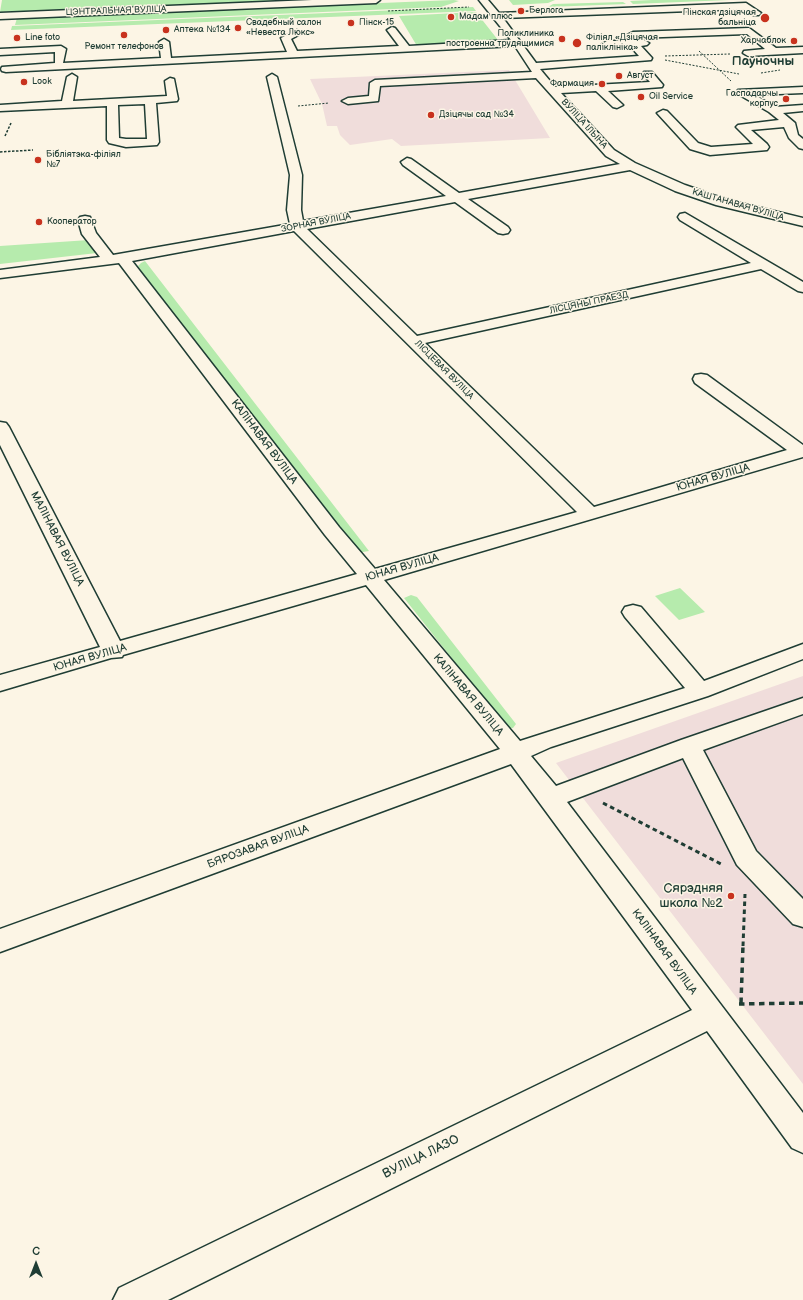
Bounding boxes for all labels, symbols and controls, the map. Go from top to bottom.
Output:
street label: ЦЭНТРАЛЬНАЯ ВУЛІЦА [65,4,167,18]
marker: Берлога [516,6,526,16]
place label: Берлога [529,6,564,16]
place label: Пінская дзіцячая бальніца [683,8,756,29]
marker: Мадам плюс [446,12,456,22]
place label: Мадам плюс [459,12,512,22]
marker: Пінская дзіцячая бальніца [759,12,771,24]
place label: Свадебный салон «Невеста Люкс» [246,18,321,39]
marker: Пінск-15 [346,18,356,28]
place label: Пінск-15 [359,18,394,28]
marker: Свадебный салон «Невеста Люкс» [233,23,243,33]
marker: Аптека №134 [161,25,171,35]
place label: Аптека №134 [174,25,230,35]
place label: Поликлиника построенна трудящимися [446,29,554,50]
marker: Ремонт телефонов [119,30,129,40]
marker: Line foto [12,33,22,43]
place label: Line foto [25,33,60,43]
place label: Філіял «Дзіцячая паліклініка» [586,33,658,54]
marker: Поликлиника построенна трудящимися [557,34,567,44]
place label: Харчаблок [741,36,786,46]
marker: Харчаблок [789,36,799,46]
marker: Філіял «Дзіцячая паліклініка» [571,37,583,49]
place label: Ремонт телефонов [84,42,164,52]
district label: Паўночны [732,54,794,70]
marker: Август [614,71,624,81]
place label: Август [627,71,653,81]
marker: Look [19,77,29,87]
place label: Look [32,77,52,87]
place label: Фармация [550,79,594,89]
marker: Фармация [597,79,607,89]
place label: Гаспадарчы корпус [726,89,778,110]
marker: Oil Service [636,92,646,102]
place label: Oil Service [649,92,693,102]
marker: Гаспадарчы корпус [781,94,791,104]
street label: ВУЛІЦА ІЛЬІНА [559,97,609,151]
marker: Дзіцячы сад №34 [426,110,436,120]
place label: Дзіцячы сад №34 [439,110,514,120]
place label: Бібліятэка-філіял №7 [46,150,121,171]
marker: Бібліятэка-філіял №7 [33,155,43,165]
street label: КАШТАНАВАЯ ВУЛІЦА [691,187,785,223]
street label: ЗОРНАЯ ВУЛІЦА [280,211,352,235]
marker: Кооператор [34,217,44,227]
place label: Кооператор [47,217,97,227]
street label: ЛІСЦЯНЫ ПРАЕЗД [549,289,629,317]
street label: ЛІСЦЕВАЯ ВУЛІЦА [412,338,476,402]
street label: КАЛІНАВАЯ ВУЛІЦА [228,397,300,487]
street label: ЮНАЯ ВУЛІЦА [675,461,751,495]
street label: МАЛІНАВАЯ ВУЛІЦА [27,489,87,589]
street label: ЮНАЯ ВУЛІЦА [364,551,440,585]
street label: ЮНАЯ ВУЛІЦА [52,641,128,675]
street label: КАЛІНАВАЯ ВУЛІЦА [430,652,506,738]
street label: БЯРОЗАВАЯ ВУЛІЦА [205,822,311,872]
place label: Сярэдняя школа №2 [659,881,723,912]
marker: Сярэдняя школа №2 [726,891,736,901]
street label: КАЛІНАВАЯ ВУЛІЦА [629,907,699,997]
street label: ВУЛІЦА ЛАЗО [380,1132,462,1182]
north arrow [16,1244,56,1284]
text: С [32,1245,40,1258]

